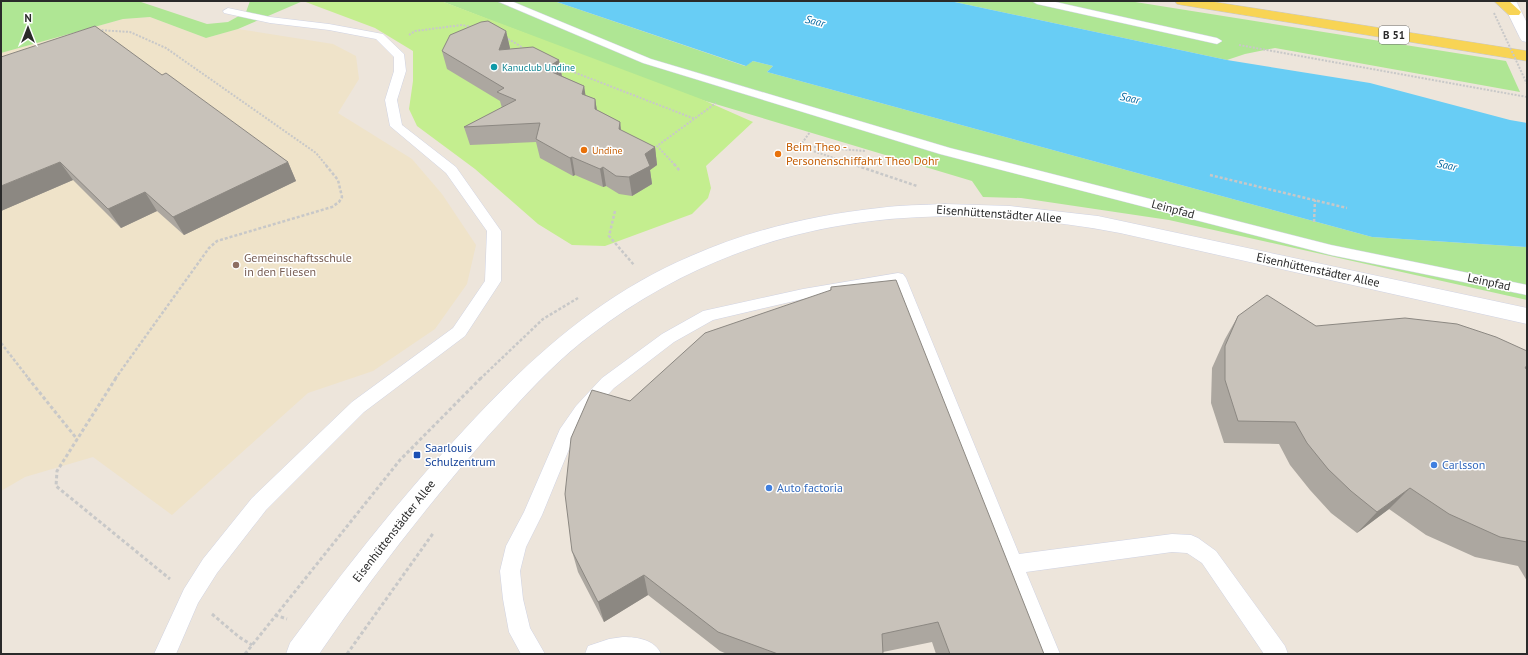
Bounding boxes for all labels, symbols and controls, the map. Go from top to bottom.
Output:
north arrow [8,8,48,48]
text: N [24,11,32,25]
water label: Saar [804,12,828,31]
road number: B 51 [1379,26,1409,44]
place label: Kanuclub Undine [502,61,575,74]
marker: Kanuclub Undine [489,62,499,72]
water label: Saar [1119,89,1143,107]
place label: Beim Theo - Personenschiffahrt Theo Dohr [786,139,939,168]
place label: Undine [592,144,623,157]
marker: Undine [579,145,589,155]
marker: Beim Theo - Personenschiffahrt Theo Dohr [773,149,783,159]
water label: Saar [1436,156,1460,174]
street label: Leinpfad [1150,196,1196,221]
street label: Eisenhüttenstädter Allee [936,202,1062,225]
street label: Eisenhüttenstädter Allee [1255,249,1381,290]
place label: Gemeinschaftsschule in den Fliesen [244,250,352,279]
marker: Gemeinschaftsschule in den Fliesen [231,260,241,270]
street label: Leinpfad [1466,270,1512,293]
place label: Saarlouis Schulzentrum [425,440,496,469]
marker: Saarlouis Schulzentrum [412,450,422,460]
place label: Carlsson [1442,457,1485,472]
marker: Carlsson [1429,460,1439,470]
street label: Eisenhüttenstädter Allee [349,477,438,585]
place label: Auto factoria [777,480,843,495]
marker: Auto factoria [764,483,774,493]

